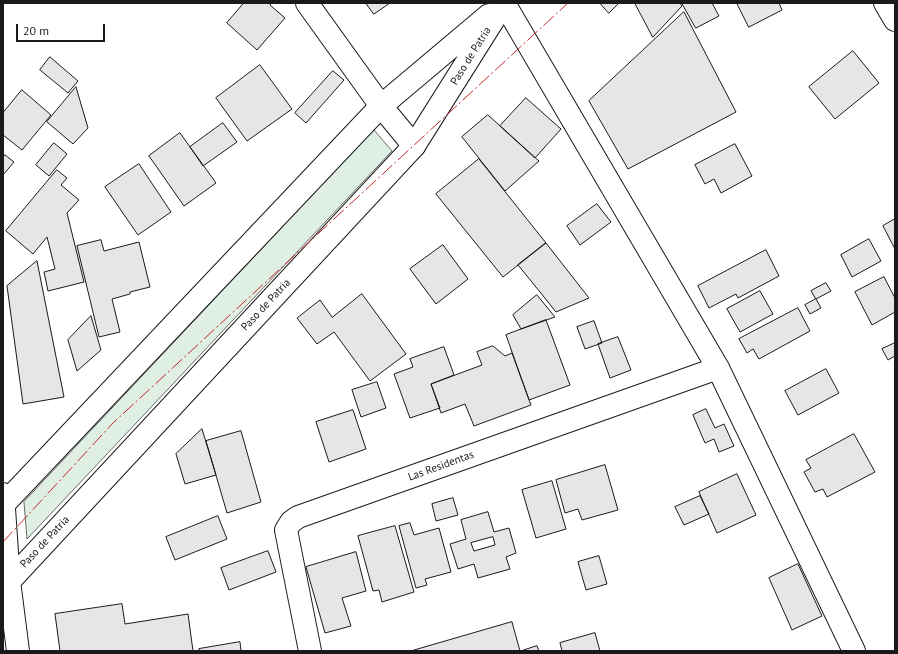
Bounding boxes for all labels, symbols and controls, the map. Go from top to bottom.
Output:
scale bar [18,16,107,42]
text: 20 m [23,23,49,38]
street label: Paso de Patria [448,24,494,88]
street label: Paso de Patria [239,276,293,334]
street label: Las Residentas [406,448,476,484]
street label: Paso de Patria [18,513,72,571]

